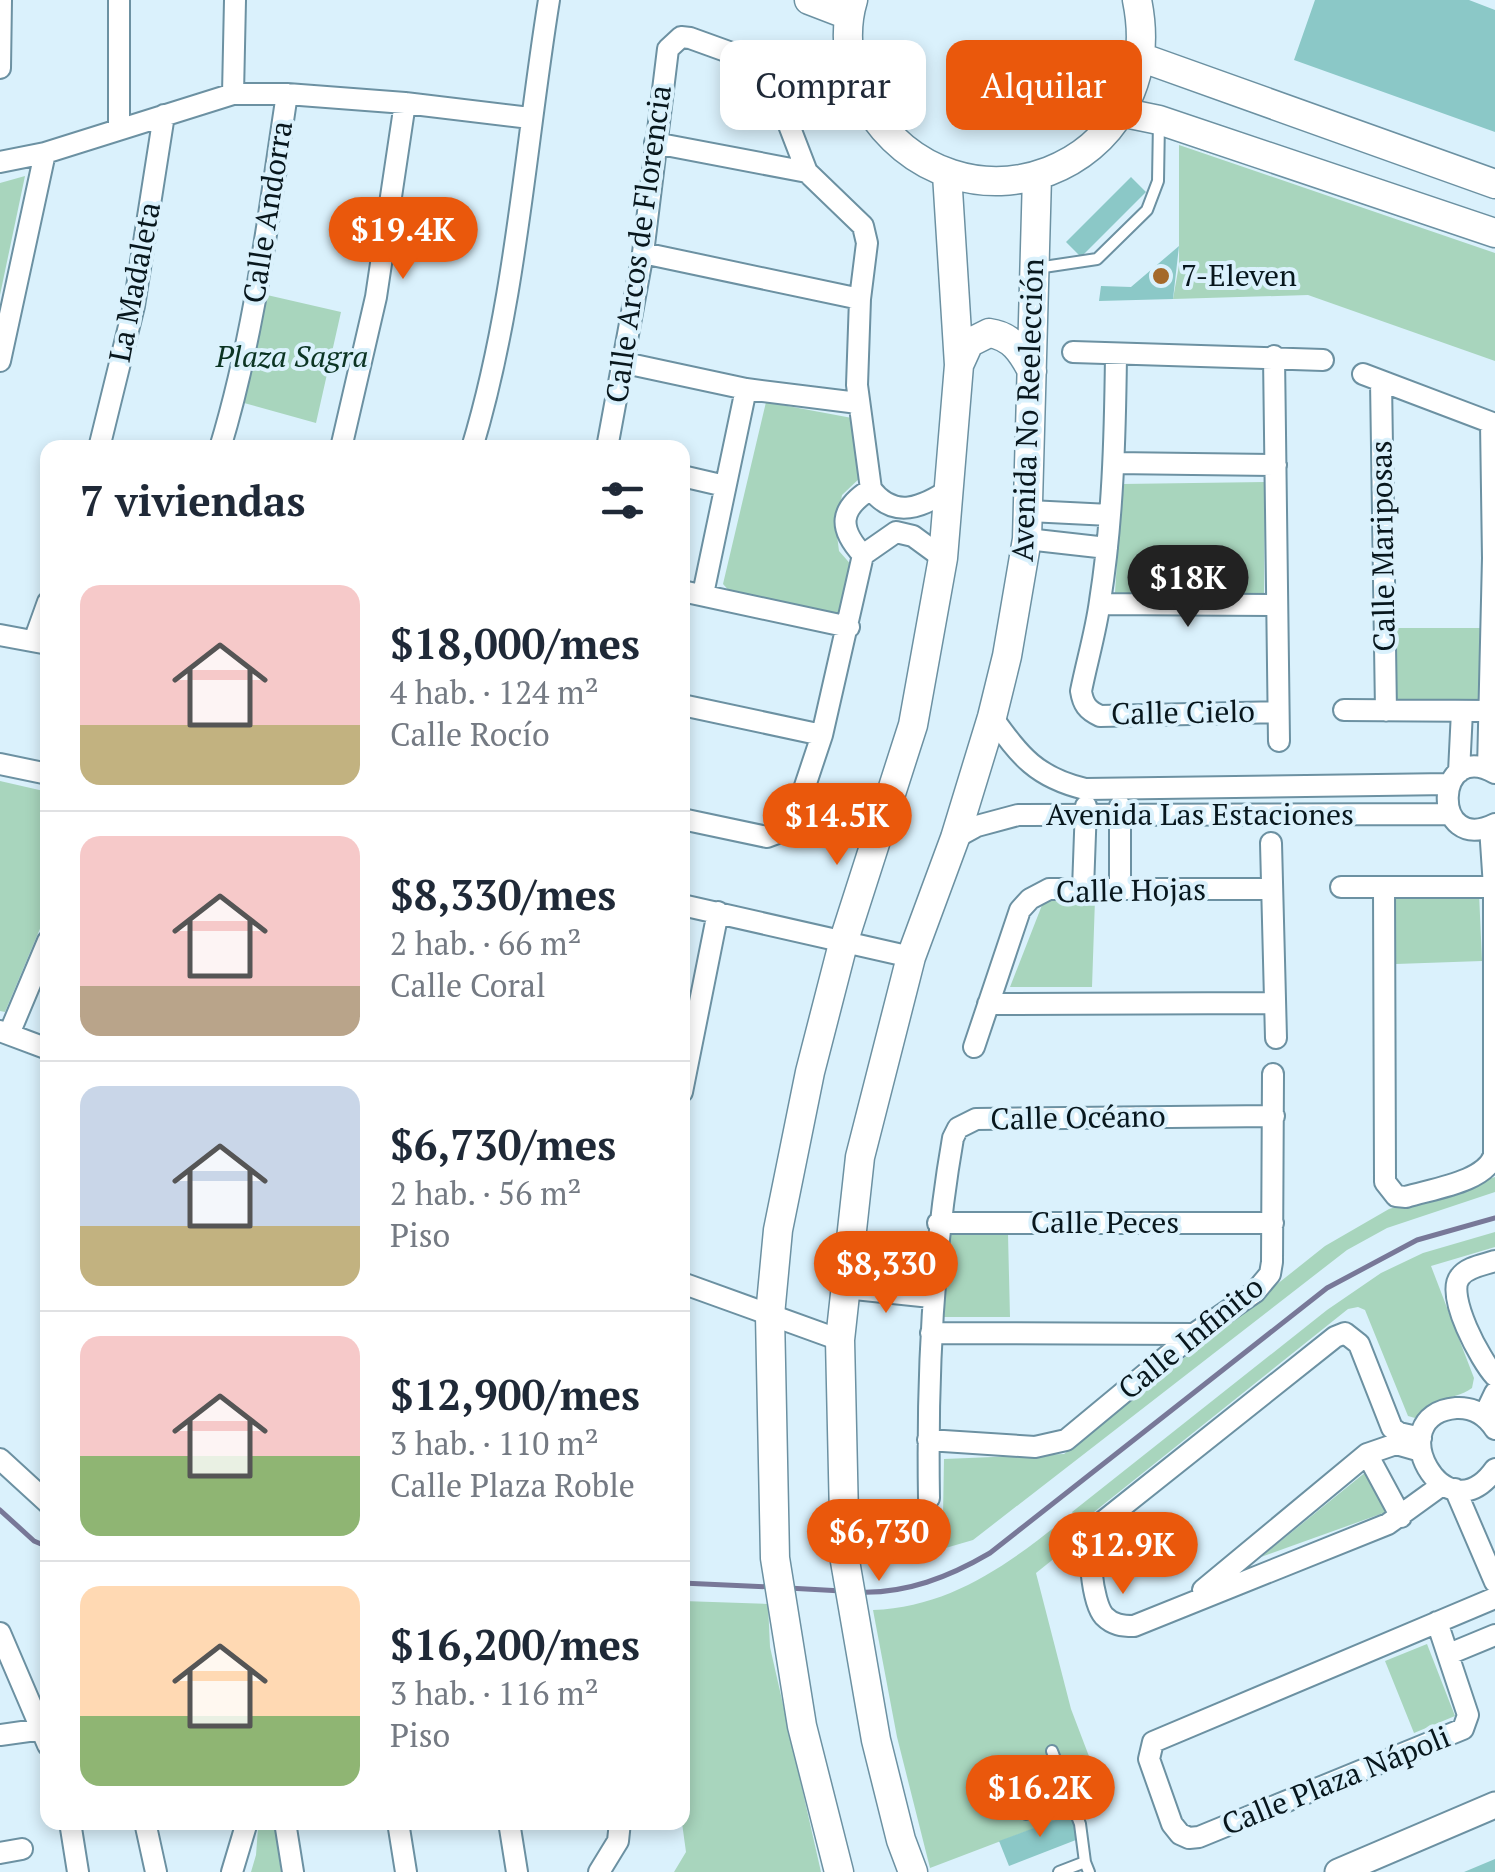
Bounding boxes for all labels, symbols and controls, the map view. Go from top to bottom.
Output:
chip: Comprar [720,40,926,130]
chip: Alquilar [946,40,1142,130]
street label: Calle Arcos de Florencia [596,83,680,405]
street label: Calle Andorra [233,118,301,306]
pin: $19.4K [322,197,484,282]
street label: La Madaleta [99,198,169,365]
text: $19.4K [351,208,455,250]
place label: 7-Eleven [1181,255,1297,295]
street label: Avenida No Reelección [1002,257,1052,562]
marker: 7-Eleven [1150,265,1172,287]
park label: Plaza Sagra [215,336,368,376]
street label: Calle Mariposas [1360,440,1404,652]
text: 7 viviendas [80,472,305,528]
icon: filters [595,473,650,528]
pin: $18K [1129,545,1247,630]
text: $18K [1150,556,1226,598]
text: $18,000/mes [390,615,640,671]
icon: home [160,625,280,745]
text: 4 hab. · 124 m² [390,671,598,713]
street label: Calle Cielo [1111,691,1255,733]
text: Calle Rocío [390,713,550,755]
pin: $14.5K [756,783,918,868]
text: $14.5K [785,794,889,836]
street label: Avenida Las Estaciones [1046,794,1354,834]
text: $8,330/mes [390,866,616,922]
street label: Calle Hojas [1056,869,1206,911]
icon: home [160,876,280,996]
text: 2 hab. · 66 m² [390,922,581,964]
text: Calle Coral [390,964,546,1006]
street label: Calle Océano [990,1095,1166,1139]
text: $6,730/mes [390,1116,616,1172]
icon: home [160,1126,280,1246]
text: 2 hab. · 56 m² [390,1172,581,1214]
street label: Calle Peces [1031,1202,1179,1242]
text: Piso [390,1214,450,1256]
pin: $8,330 [805,1231,967,1316]
text: $8,330 [836,1242,936,1284]
street label: Calle Infinito [1109,1266,1271,1408]
text: $12,900/mes [390,1366,640,1422]
icon: home [160,1376,280,1496]
text: 3 hab. · 110 m² [390,1422,598,1464]
text: Calle Plaza Roble [390,1464,635,1506]
pin: $6,730 [798,1499,960,1584]
text: $6,730 [829,1510,929,1552]
pin: $12.9K [1042,1512,1204,1597]
text: $12.9K [1071,1523,1175,1565]
text: $16,200/mes [390,1616,640,1672]
icon: home [160,1626,280,1746]
text: 3 hab. · 116 m² [390,1672,598,1714]
text: Piso [390,1714,450,1756]
street label: Calle Plaza Nápoli [1216,1716,1456,1844]
pin: $16.2K [959,1755,1121,1840]
text: $16.2K [988,1766,1092,1808]

